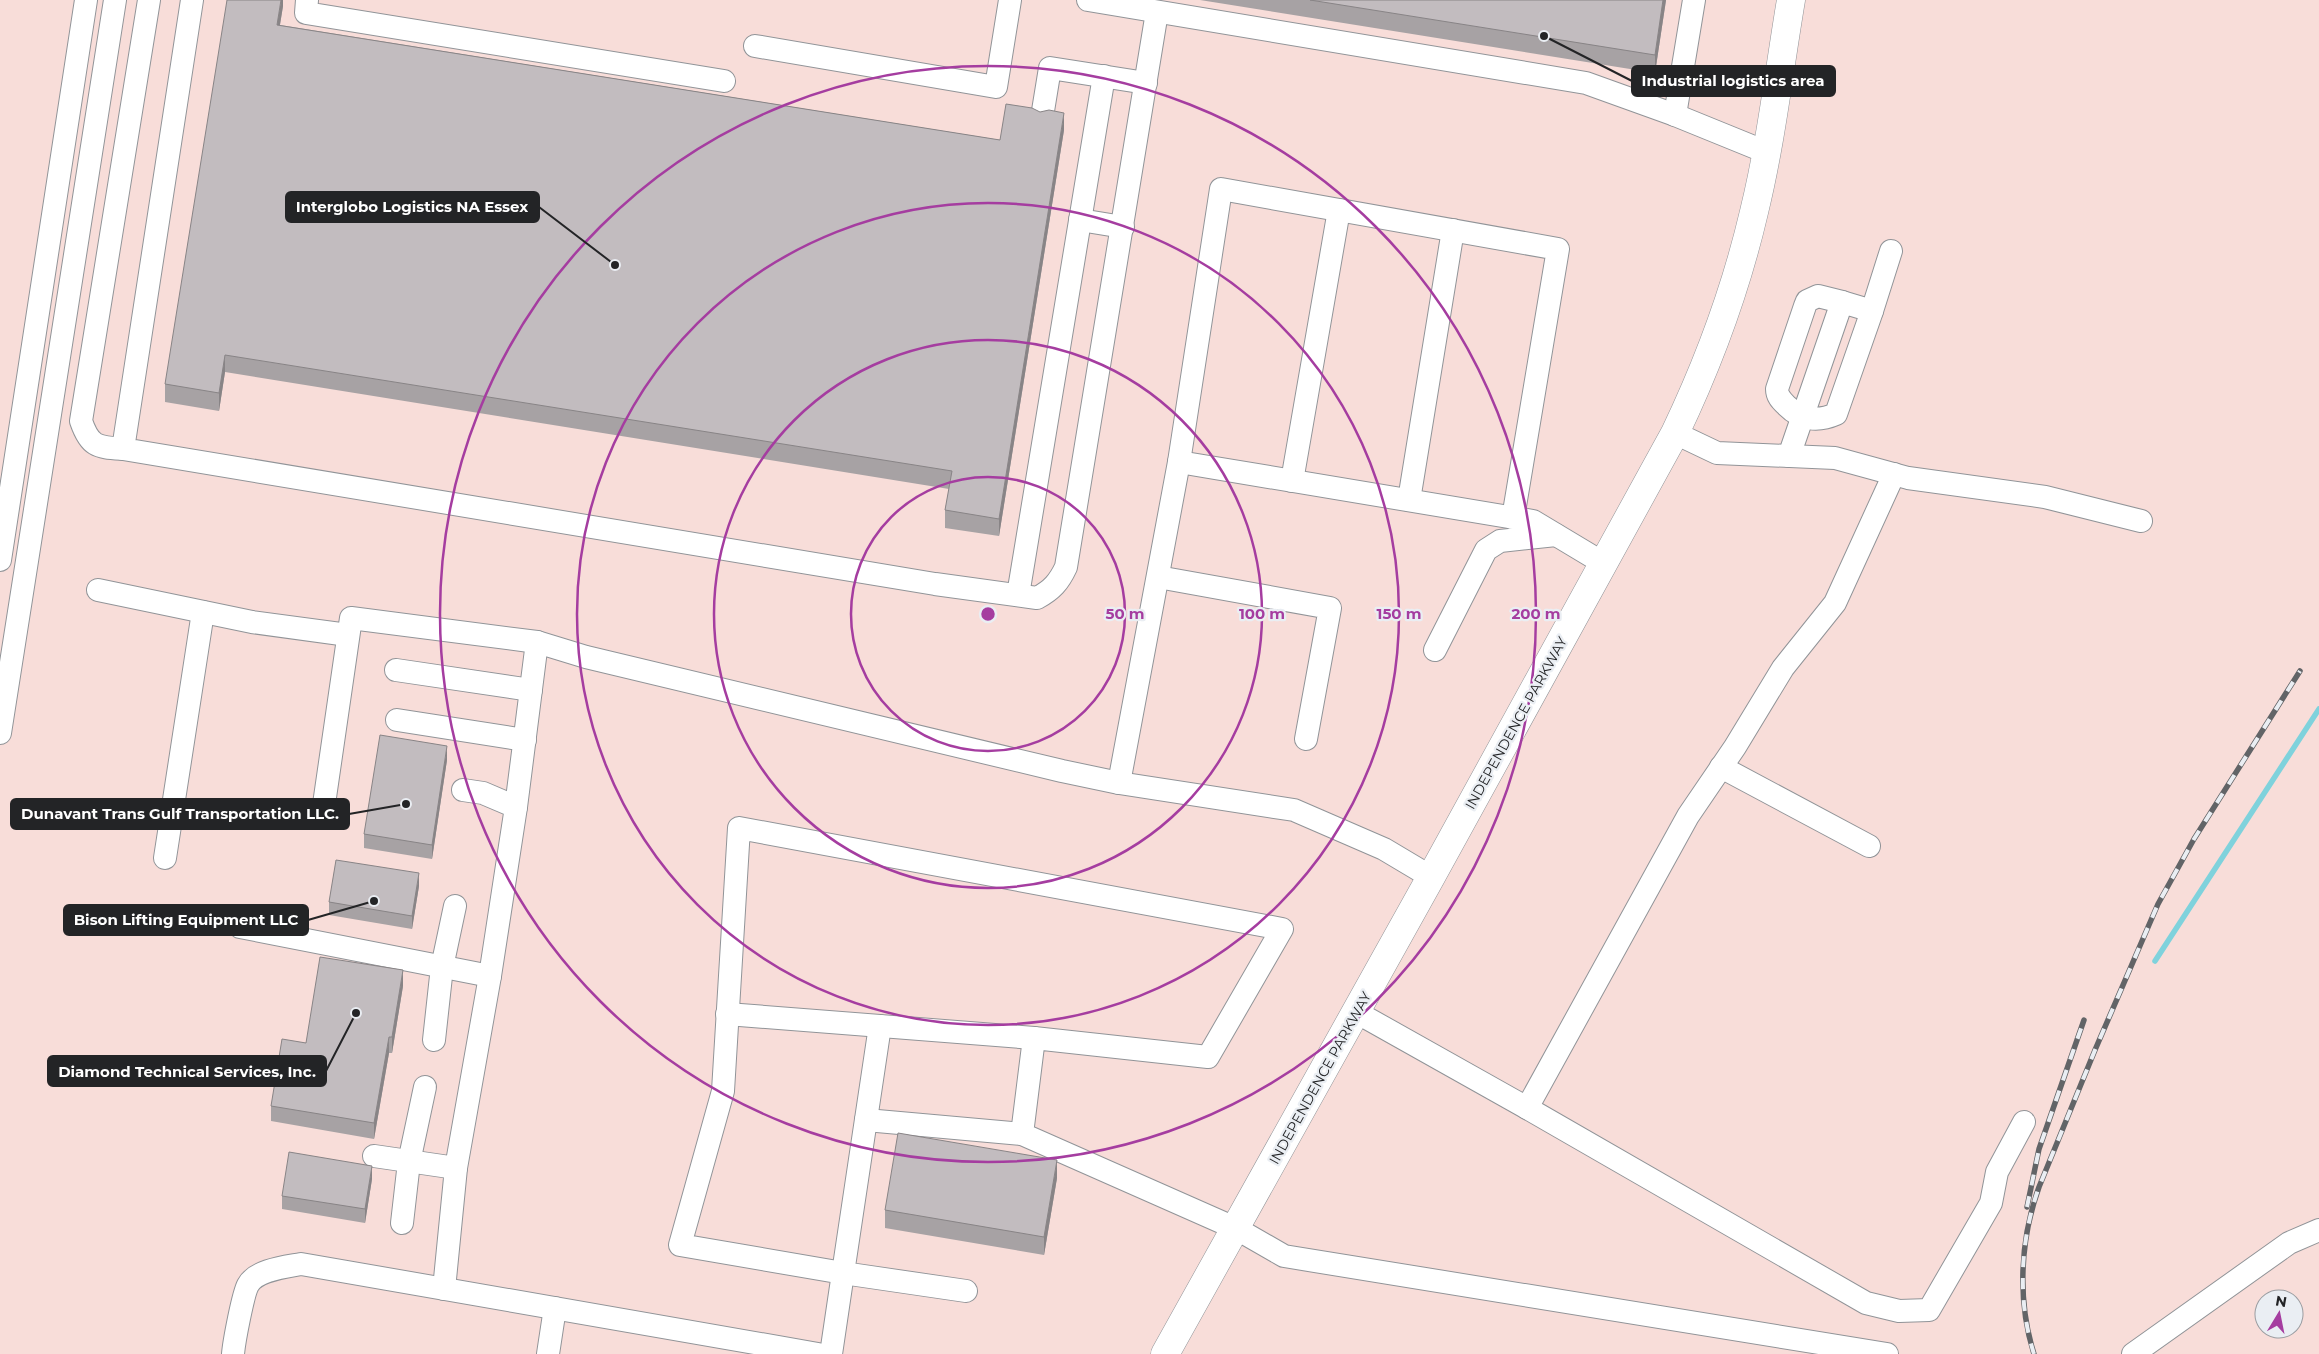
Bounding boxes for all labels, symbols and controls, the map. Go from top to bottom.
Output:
callout: Industrial logistics area [1632,66,1835,96]
text: Industrial logistics area [1642,71,1824,90]
callout: Interglobo Logistics NA Essex [286,192,539,222]
text: Interglobo Logistics NA Essex [296,197,528,216]
text: 50 m [1105,604,1145,623]
text: 100 m [1239,604,1285,623]
text: 150 m [1377,604,1421,623]
text: 200 m [1511,604,1561,623]
centre of rings [979,605,997,623]
street label: INDEPENDENCE PARKWAY [1461,633,1571,813]
callout: Dunavant Trans Gulf Transportation LLC. [11,799,349,829]
text: Dunavant Trans Gulf Transportation LLC. [21,804,339,823]
callout: Bison Lifting Equipment LLC [64,905,308,935]
text: Bison Lifting Equipment LLC [74,910,298,929]
street label: INDEPENDENCE PARKWAY [1265,988,1375,1168]
callout: Diamond Technical Services, Inc. [48,1056,326,1086]
text: Diamond Technical Services, Inc. [58,1062,316,1081]
north arrow [2254,1289,2304,1339]
text: N [2274,1291,2288,1311]

